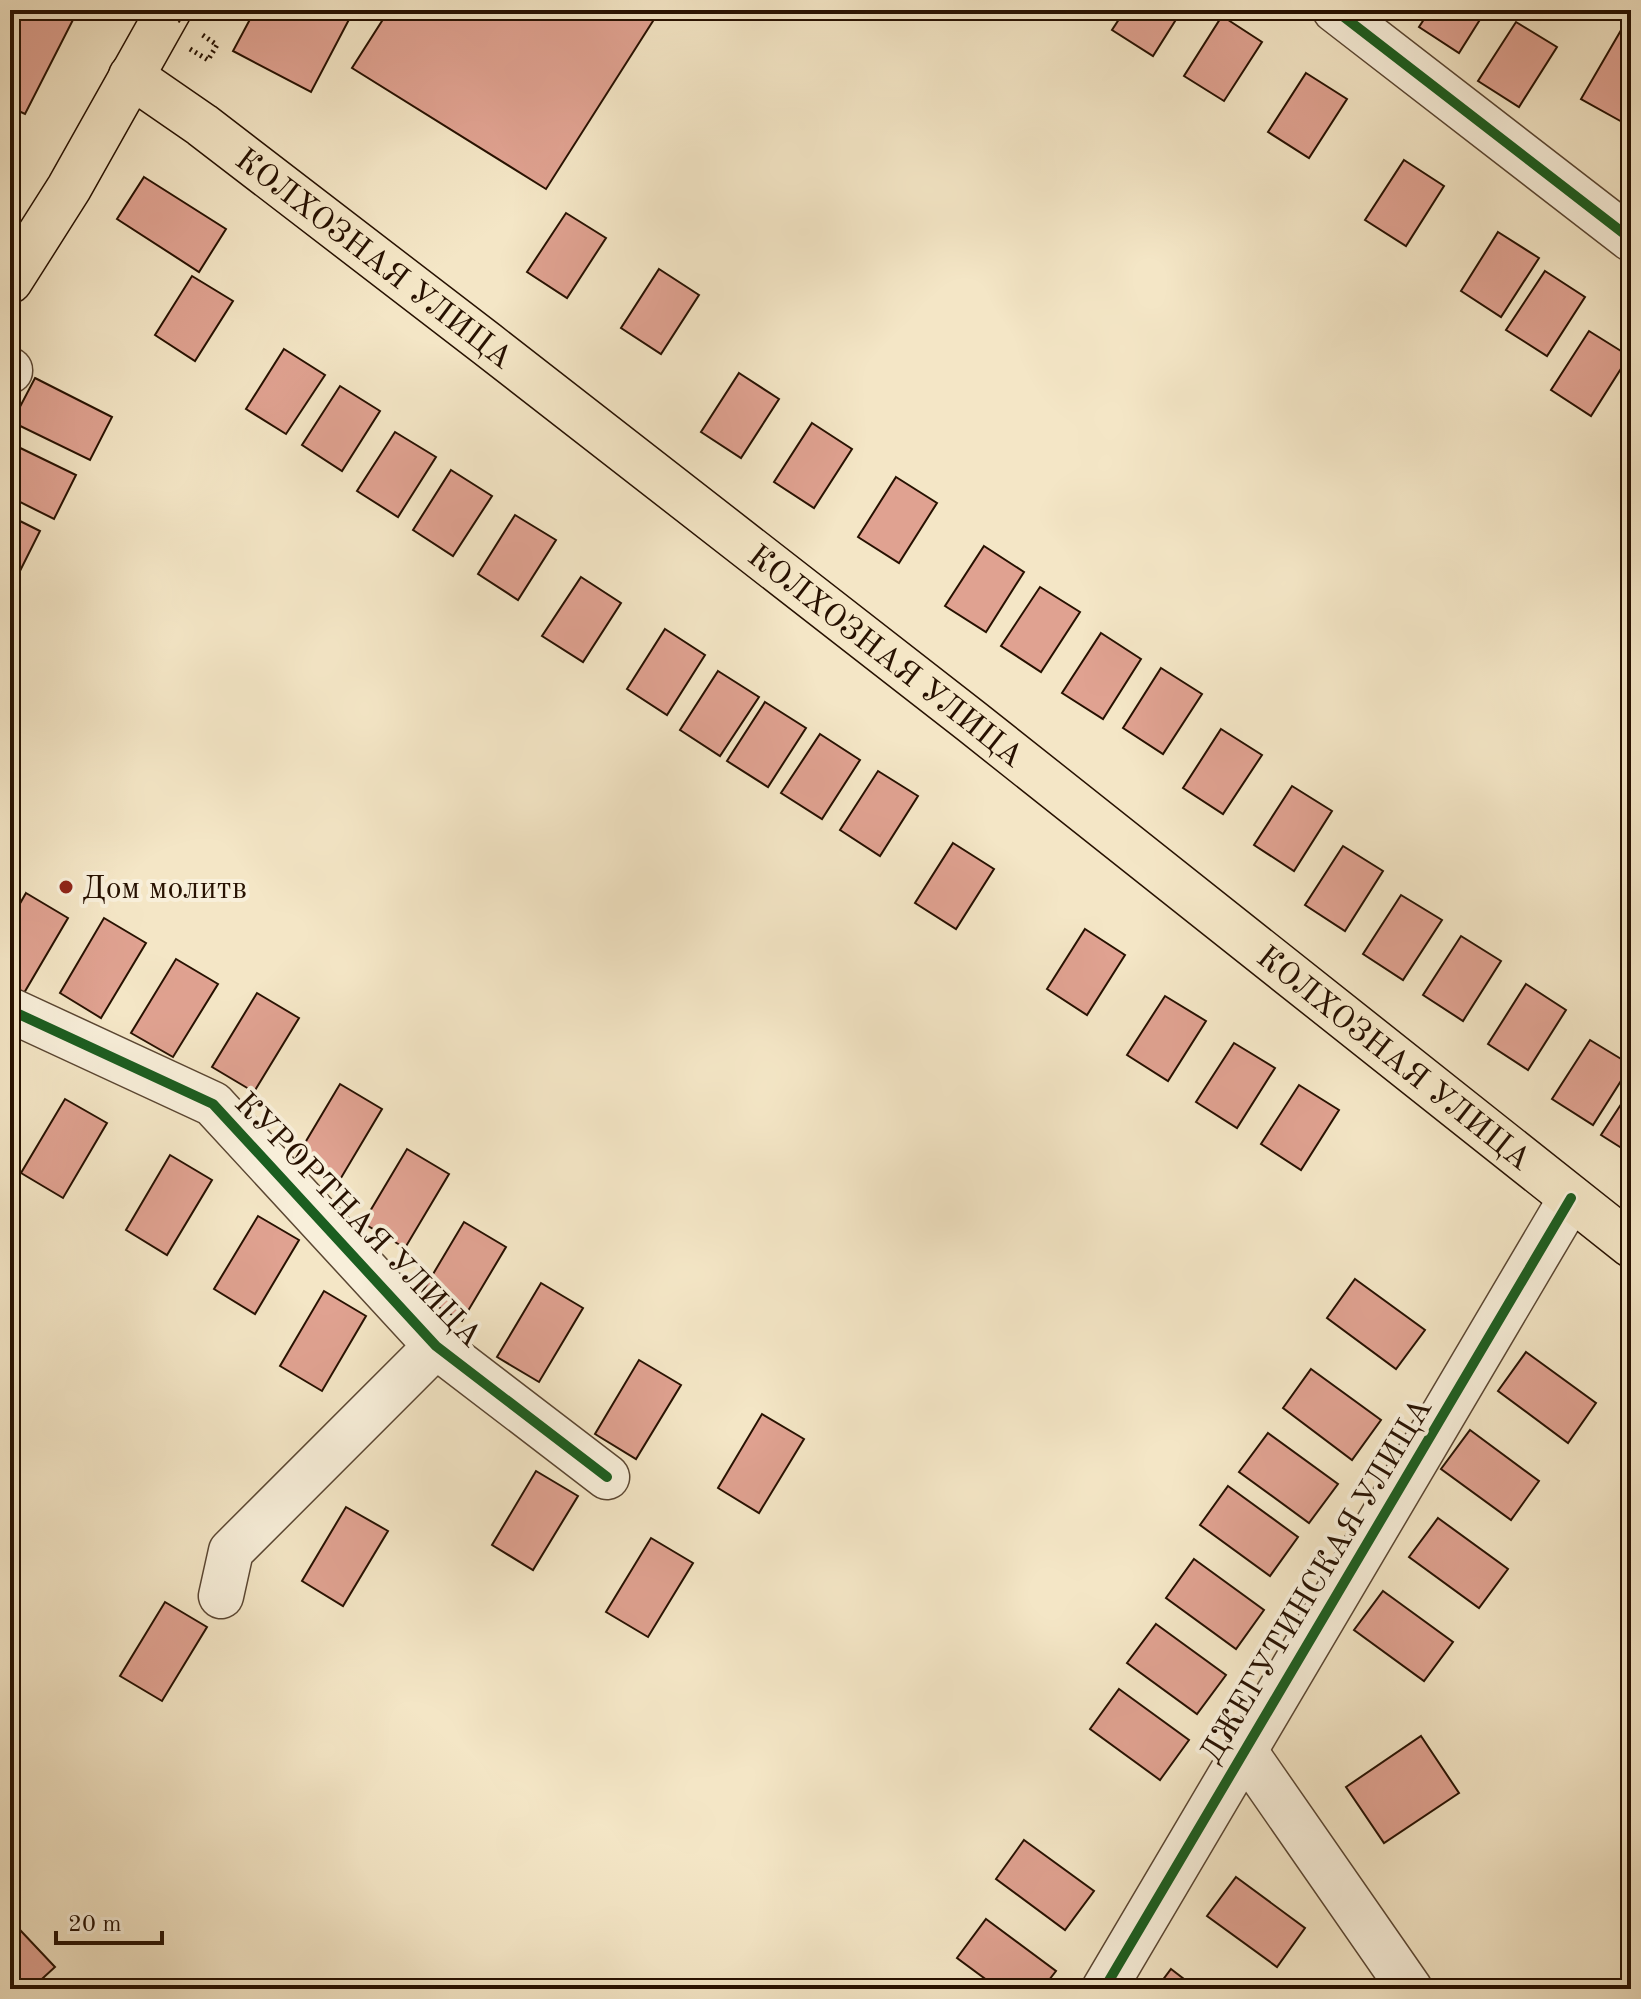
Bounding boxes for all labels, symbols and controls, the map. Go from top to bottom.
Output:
street label: КОЛХОЗНАЯ УЛИЦА [228,144,517,376]
street label: КОЛХОЗНАЯ УЛИЦА [741,541,1028,775]
place label: Дом молитв [82,874,247,906]
marker: Дом молитв [57,878,75,896]
street label: КОЛХОЗНАЯ УЛИЦА [1250,942,1536,1178]
street label: КУРОРТНАЯ УЛИЦА [227,1088,486,1354]
street label: ДЖЕГУТИНСКАЯ УЛИЦА [1196,1394,1439,1769]
scale bar [56,1895,162,1945]
text: 20 m [68,1913,122,1937]

